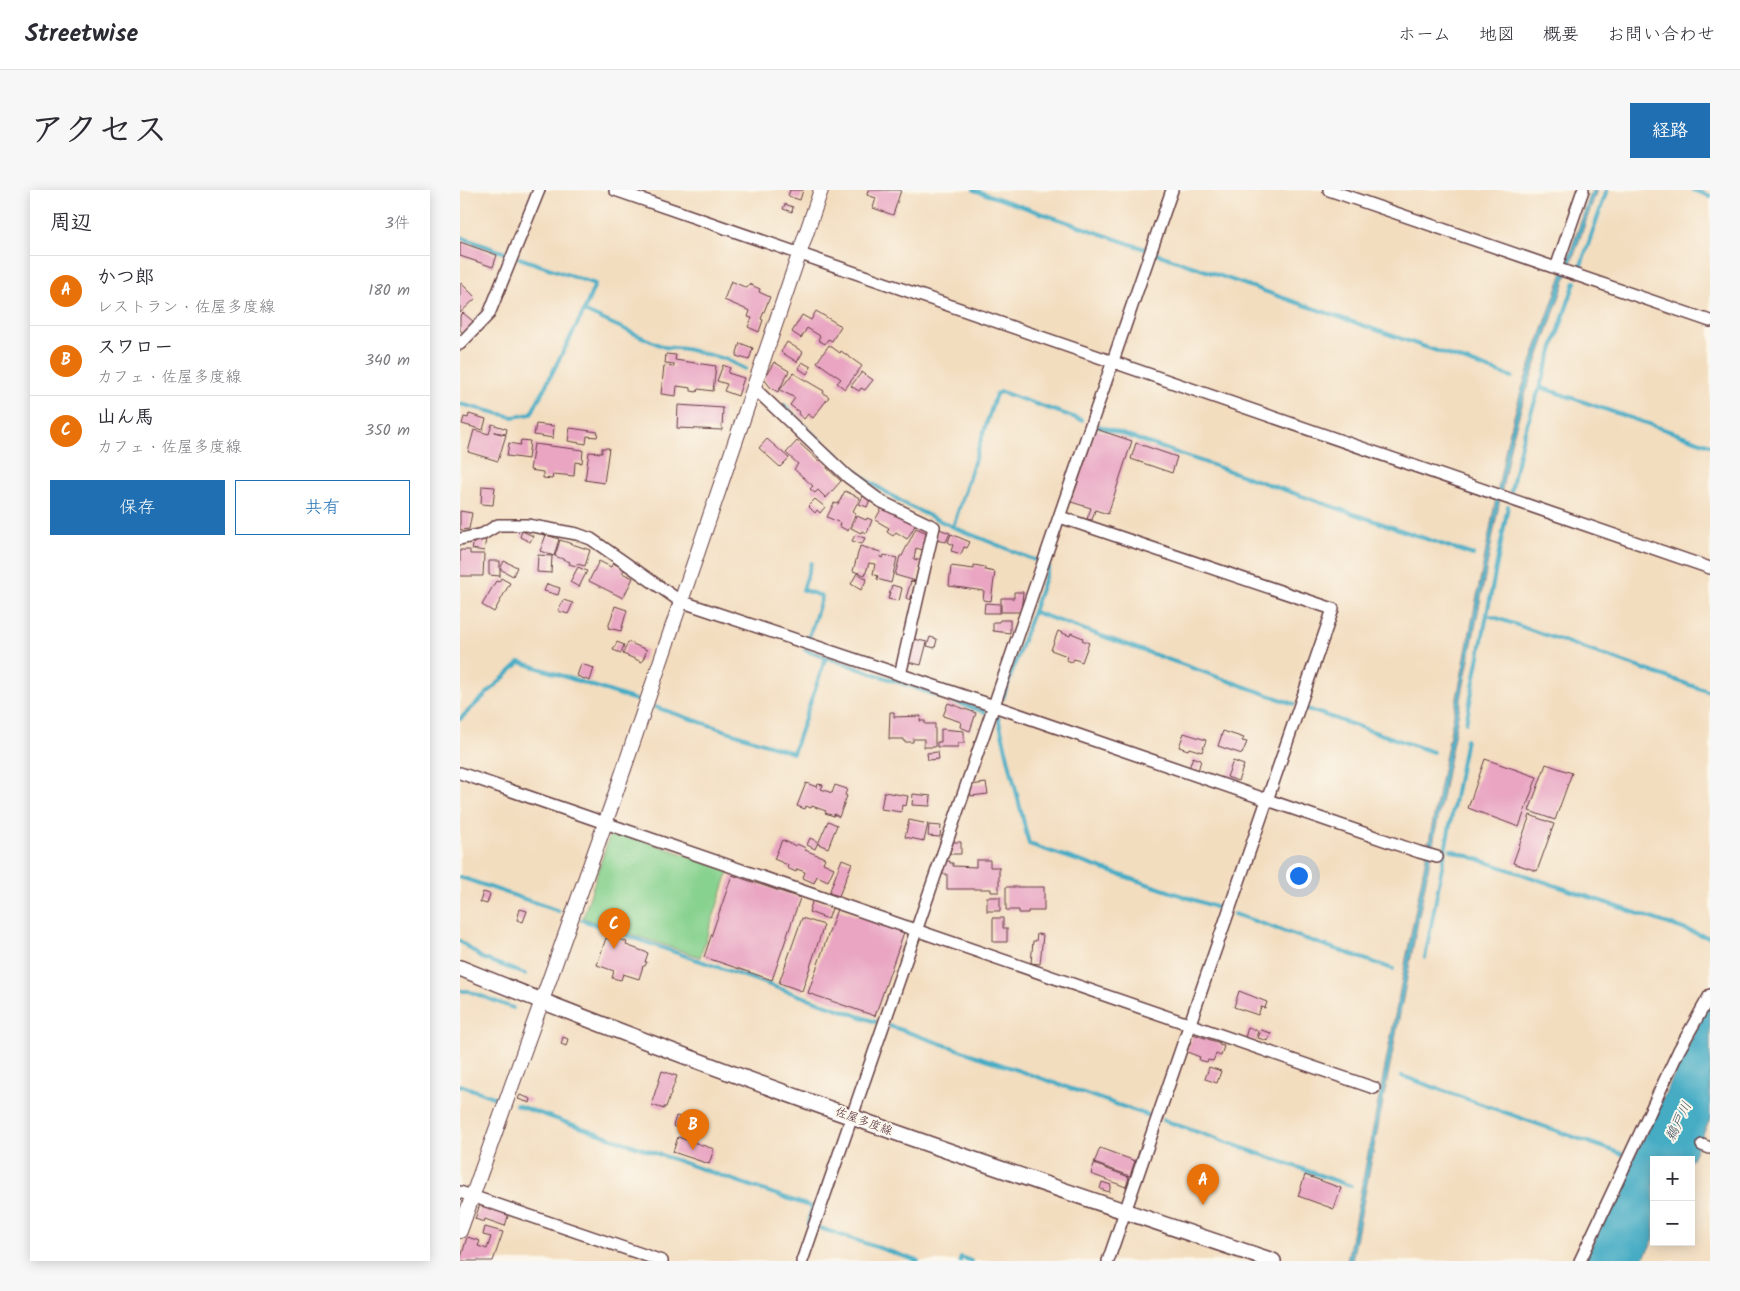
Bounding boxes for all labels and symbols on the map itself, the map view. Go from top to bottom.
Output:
your location [1286,863,1312,889]
pin: C [598,908,630,949]
water label: 鵜戸川 [1660,1098,1698,1145]
street label: 佐屋多度線 [832,1102,895,1141]
pin: B [677,1109,709,1150]
pin: A [1187,1164,1219,1205]

